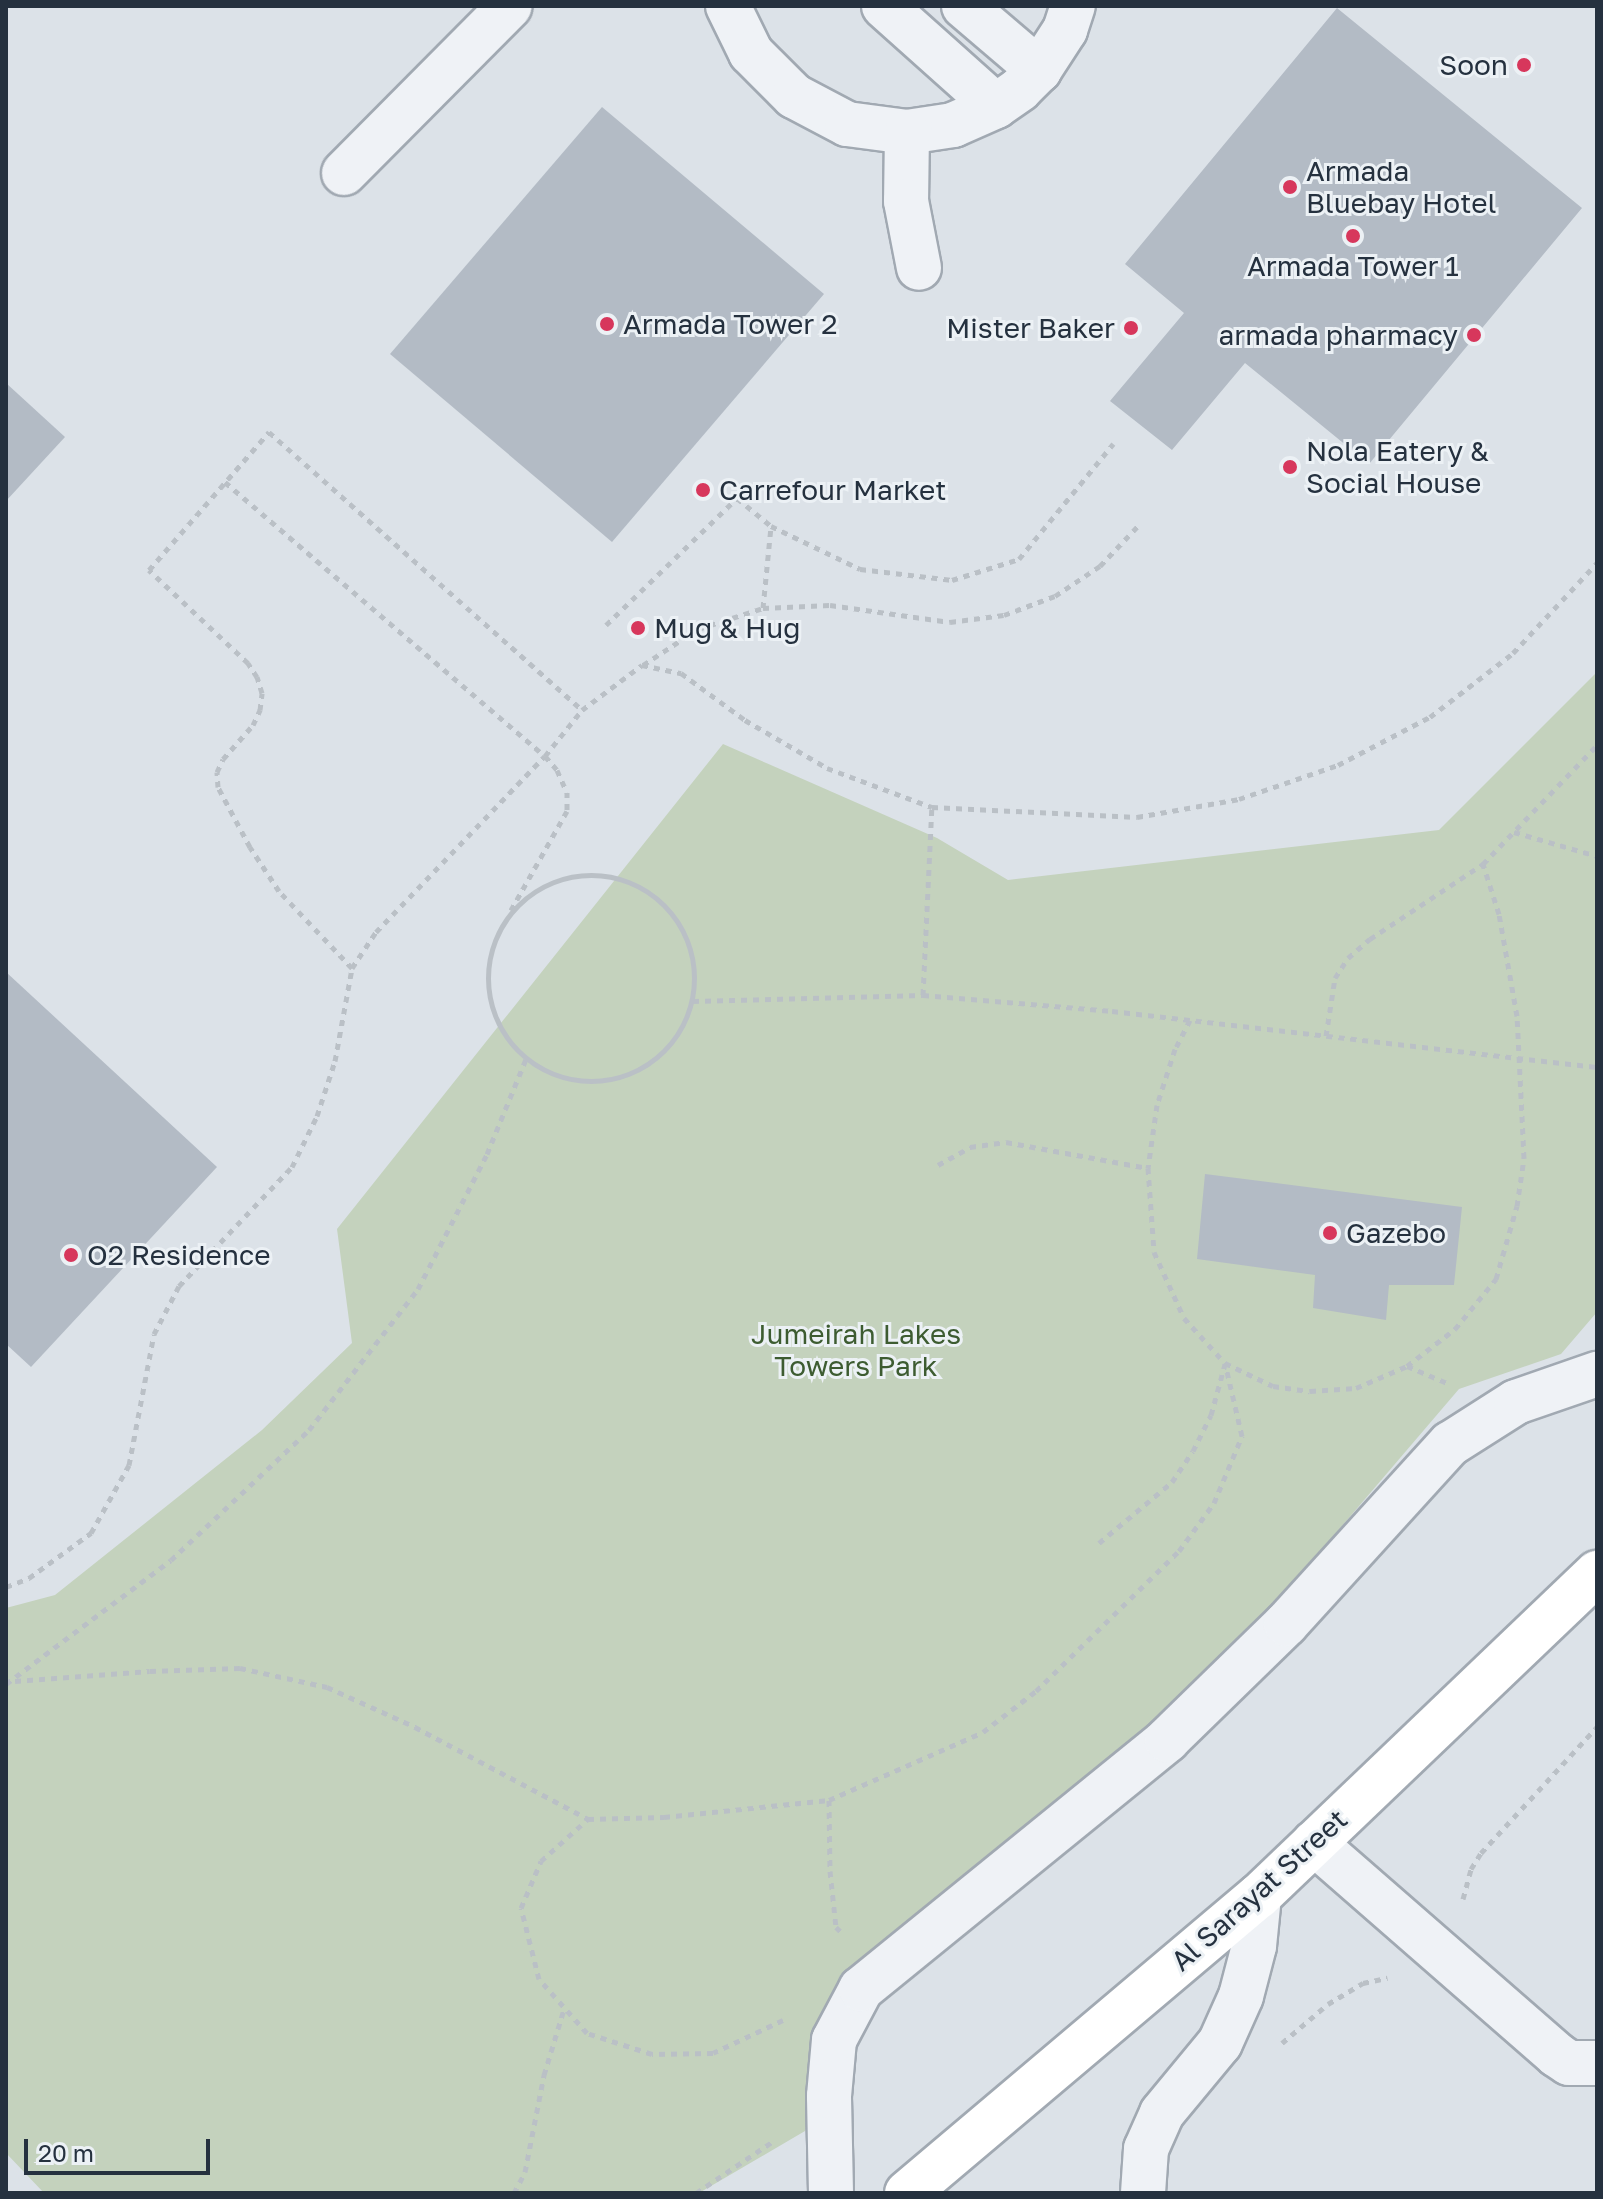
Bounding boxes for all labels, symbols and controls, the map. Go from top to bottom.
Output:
place label: Soon [1439,48,1508,82]
marker: Soon [1515,56,1533,74]
place label: Armada Bluebay Hotel [1306,154,1497,220]
marker: Armada Bluebay Hotel [1281,178,1299,196]
marker: Armada Tower 1 [1344,227,1362,245]
place label: Armada Tower 1 [1247,249,1459,283]
place label: Armada Tower 2 [623,307,837,341]
place label: Mister Baker [946,311,1115,345]
marker: Armada Tower 2 [598,315,616,333]
place label: armada pharmacy [1218,318,1458,352]
marker: Mister Baker [1122,319,1140,337]
marker: armada pharmacy [1465,326,1483,344]
place label: Nola Eatery & Social House [1306,434,1489,500]
marker: Nola Eatery & Social House [1281,458,1299,476]
place label: Carrefour Market [719,473,946,507]
marker: Carrefour Market [694,481,712,499]
place label: Mug & Hug [654,611,800,645]
marker: Mug & Hug [629,619,647,637]
place label: Gazebo [1346,1216,1446,1250]
marker: Gazebo [1321,1224,1339,1242]
place label: O2 Residence [87,1238,270,1272]
marker: O2 Residence [62,1246,80,1264]
park label: Jumeirah Lakes Towers Park [751,1317,961,1383]
street label: Al Sarayat Street [1164,1802,1354,1978]
scale bar [28,2123,214,2173]
text: 20 m [38,2138,94,2167]

